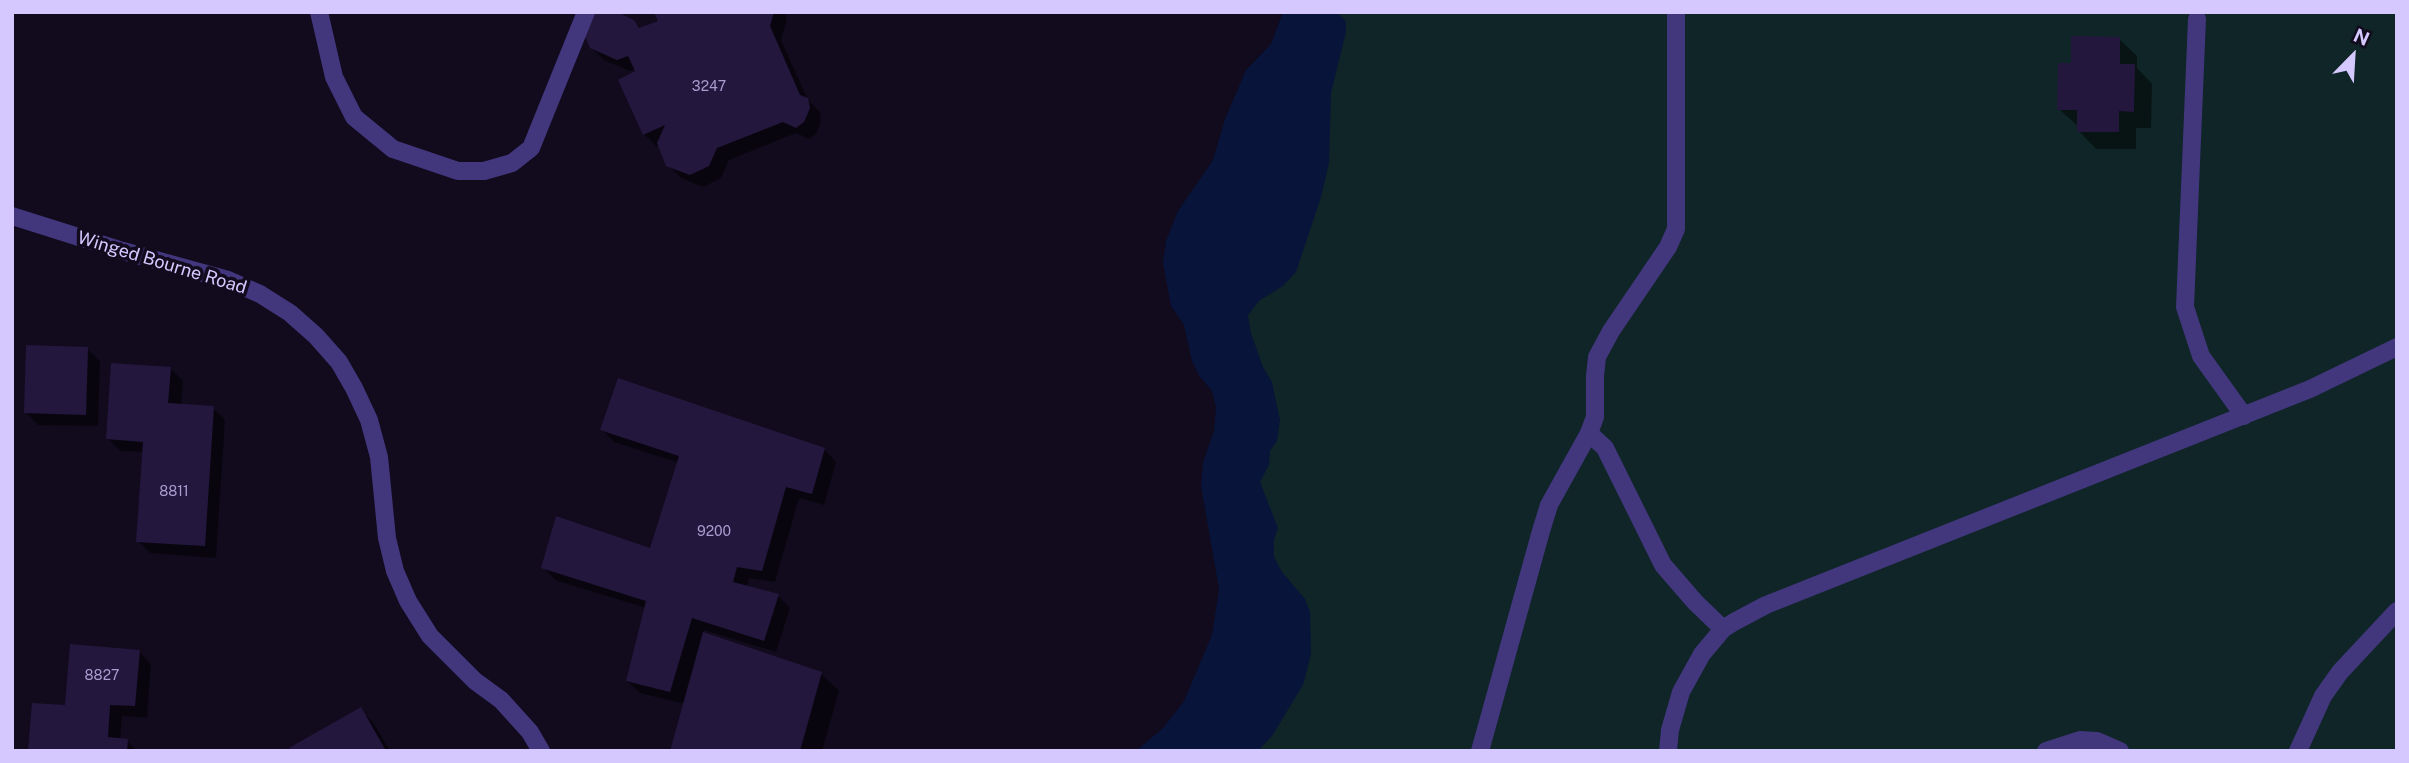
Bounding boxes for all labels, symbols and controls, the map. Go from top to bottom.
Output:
north arrow [2318,21,2388,91]
text: N [2350,24,2373,50]
house number: 3247 [692,79,726,95]
street label: Winged Bourne Road [75,227,249,299]
house number: 8811 [159,484,189,500]
house number: 9200 [697,524,731,540]
house number: 8827 [85,668,119,684]

